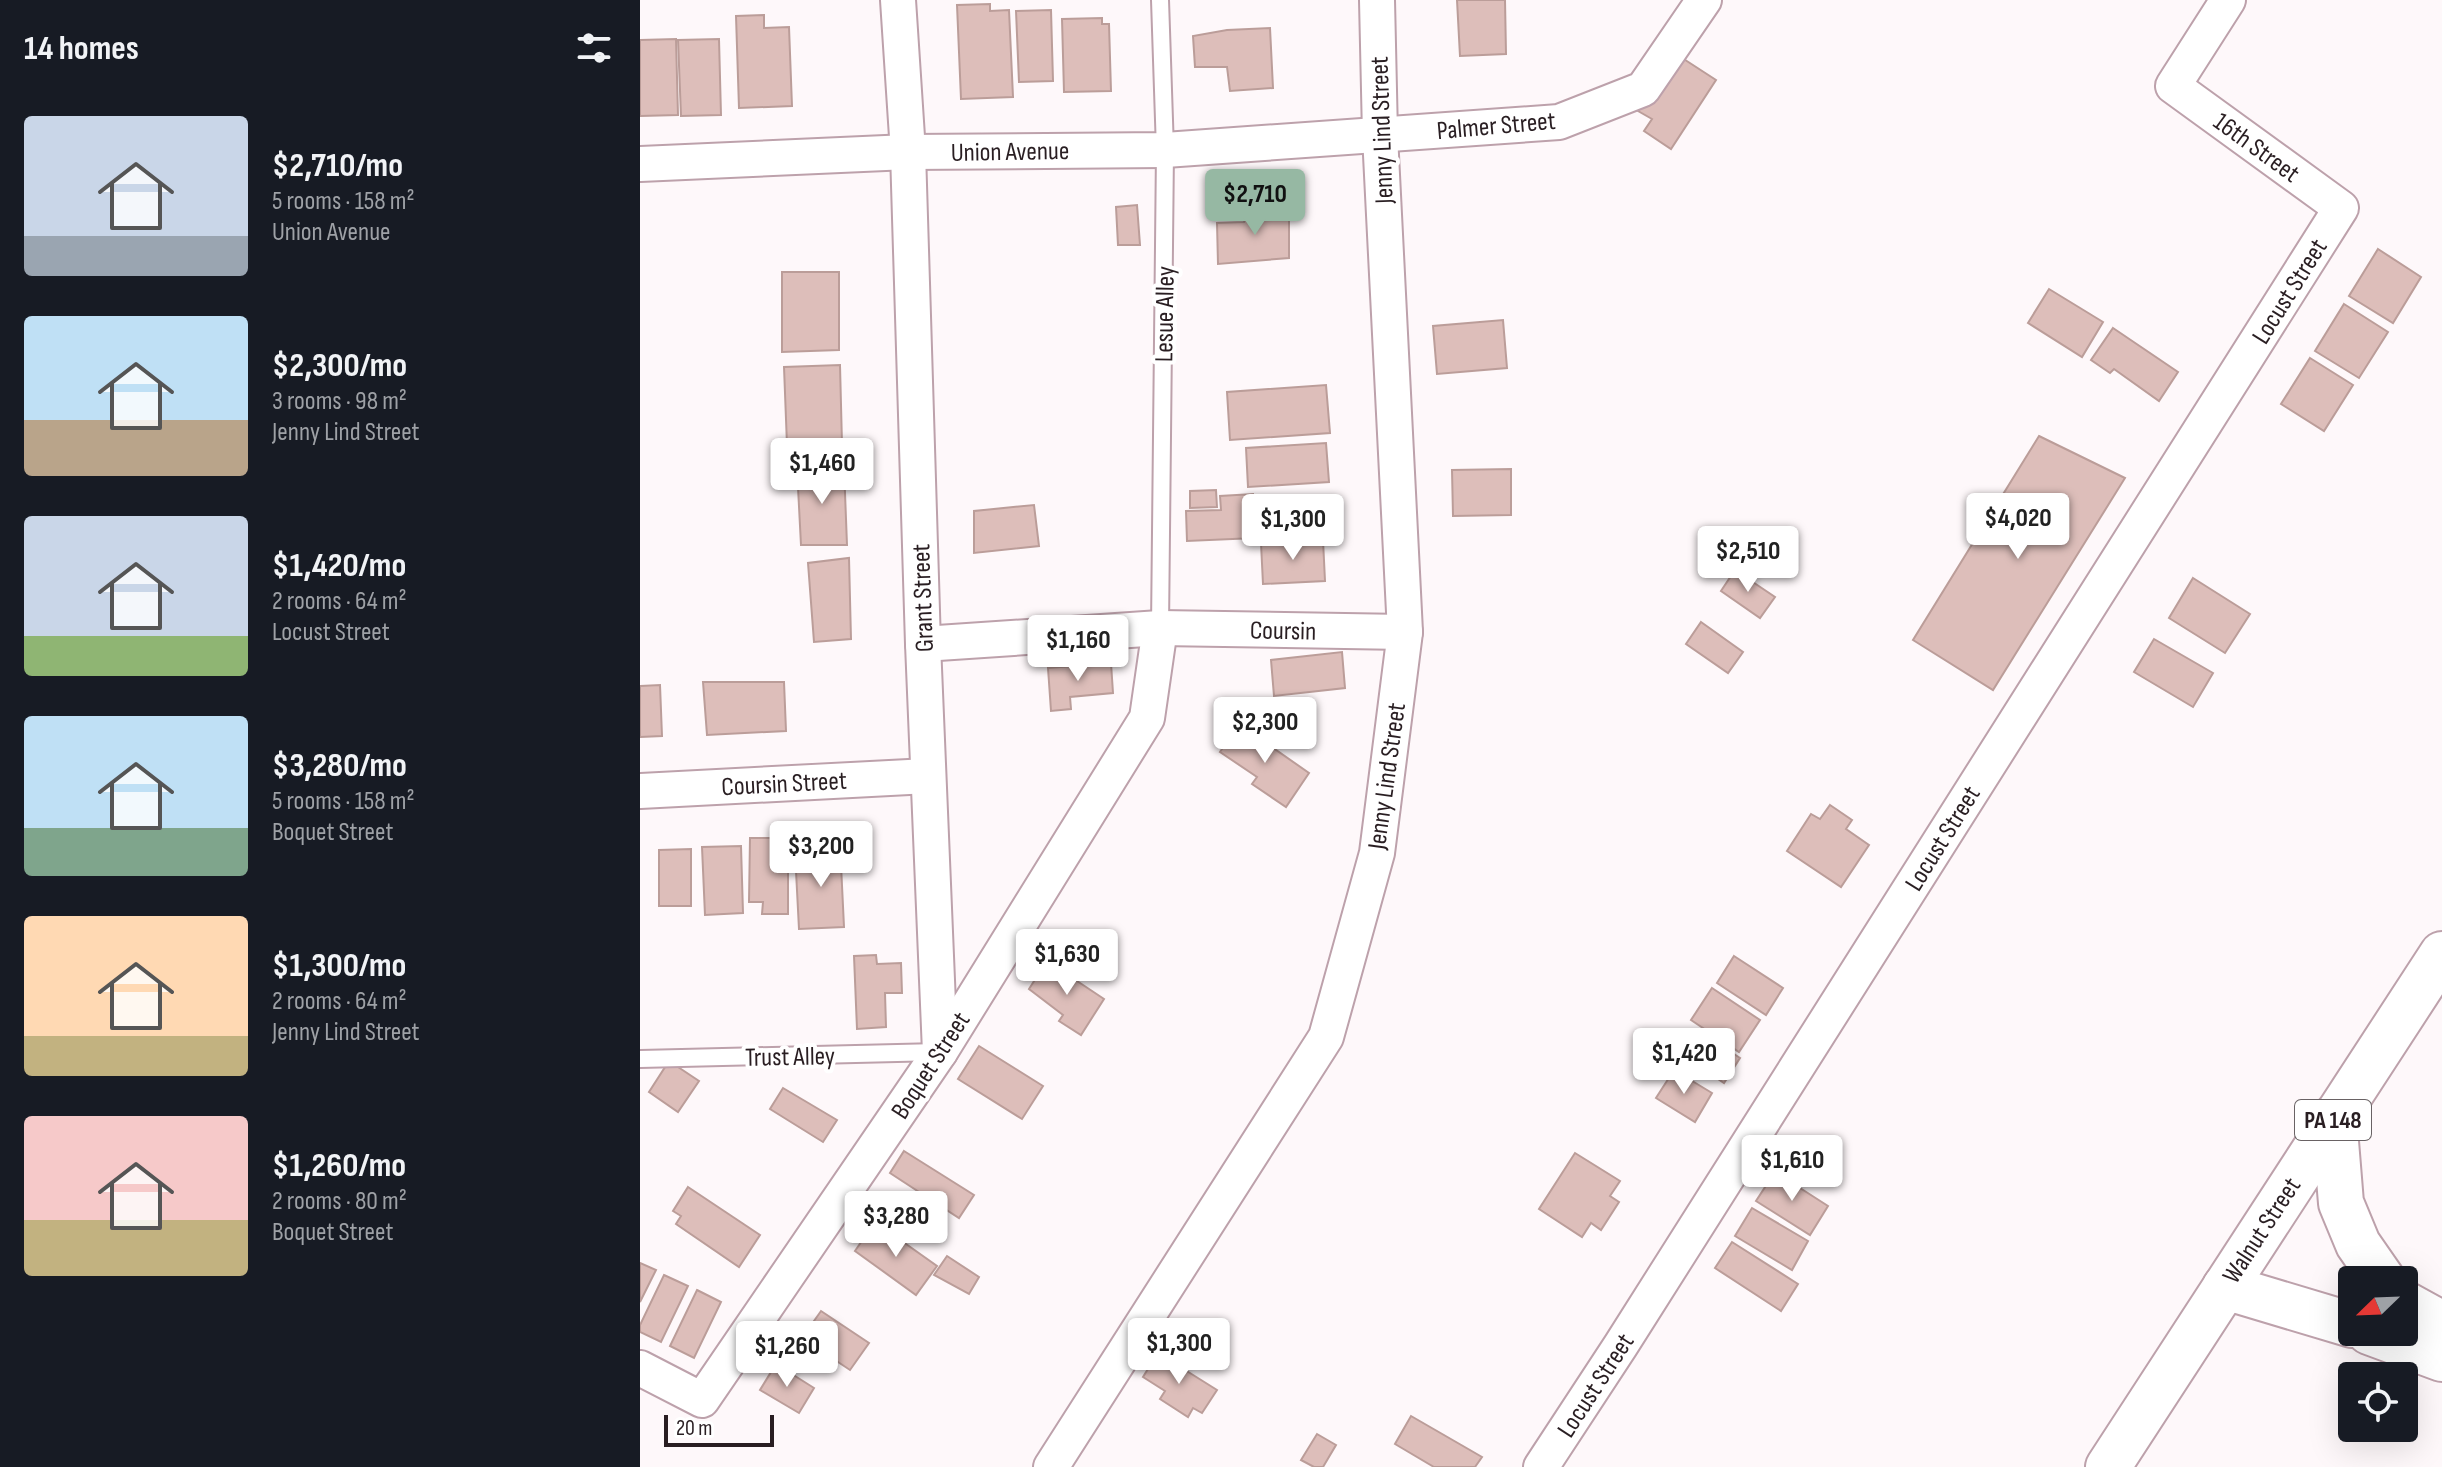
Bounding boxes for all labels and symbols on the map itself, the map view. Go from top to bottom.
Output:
street label: Jenny Lind Street [1364,56,1401,205]
street label: Palmer Street [1435,106,1557,147]
street label: 16th Street [2207,107,2305,190]
street label: Union Avenue [951,136,1070,169]
pin: $2,710 [1190,169,1320,237]
street label: Locust Street [2246,234,2335,350]
street label: Lesue Alley [1149,266,1182,362]
pin: $1,460 [757,438,887,506]
pin: $4,020 [1953,493,2083,561]
pin: $1,300 [1228,494,1358,562]
pin: $2,510 [1683,526,1813,594]
street label: Grant Street [906,543,941,653]
pin: $1,160 [1013,615,1143,683]
street label: Coursin [1250,615,1316,648]
pin: $2,300 [1200,697,1330,765]
street label: Jenny Lind Street [1362,701,1413,852]
street label: Coursin Street [721,766,848,803]
street label: Locust Street [1899,781,1988,897]
pin: $3,200 [756,821,886,889]
pin: $1,630 [1002,929,1132,997]
street label: Boquet Street [885,1006,977,1125]
pin: $1,420 [1619,1028,1749,1096]
street label: Trust Alley [745,1041,835,1074]
road number: PA 148 [2295,1100,2371,1140]
pin: $1,610 [1727,1135,1857,1203]
street label: Walnut Street [2217,1172,2308,1290]
pin: $3,280 [831,1191,961,1259]
north arrow [2338,1266,2418,1346]
pin: $1,300 [1114,1318,1244,1386]
pin: $1,260 [722,1321,852,1389]
street label: Locust Street [1551,1328,1641,1444]
scale bar [664,1411,774,1447]

